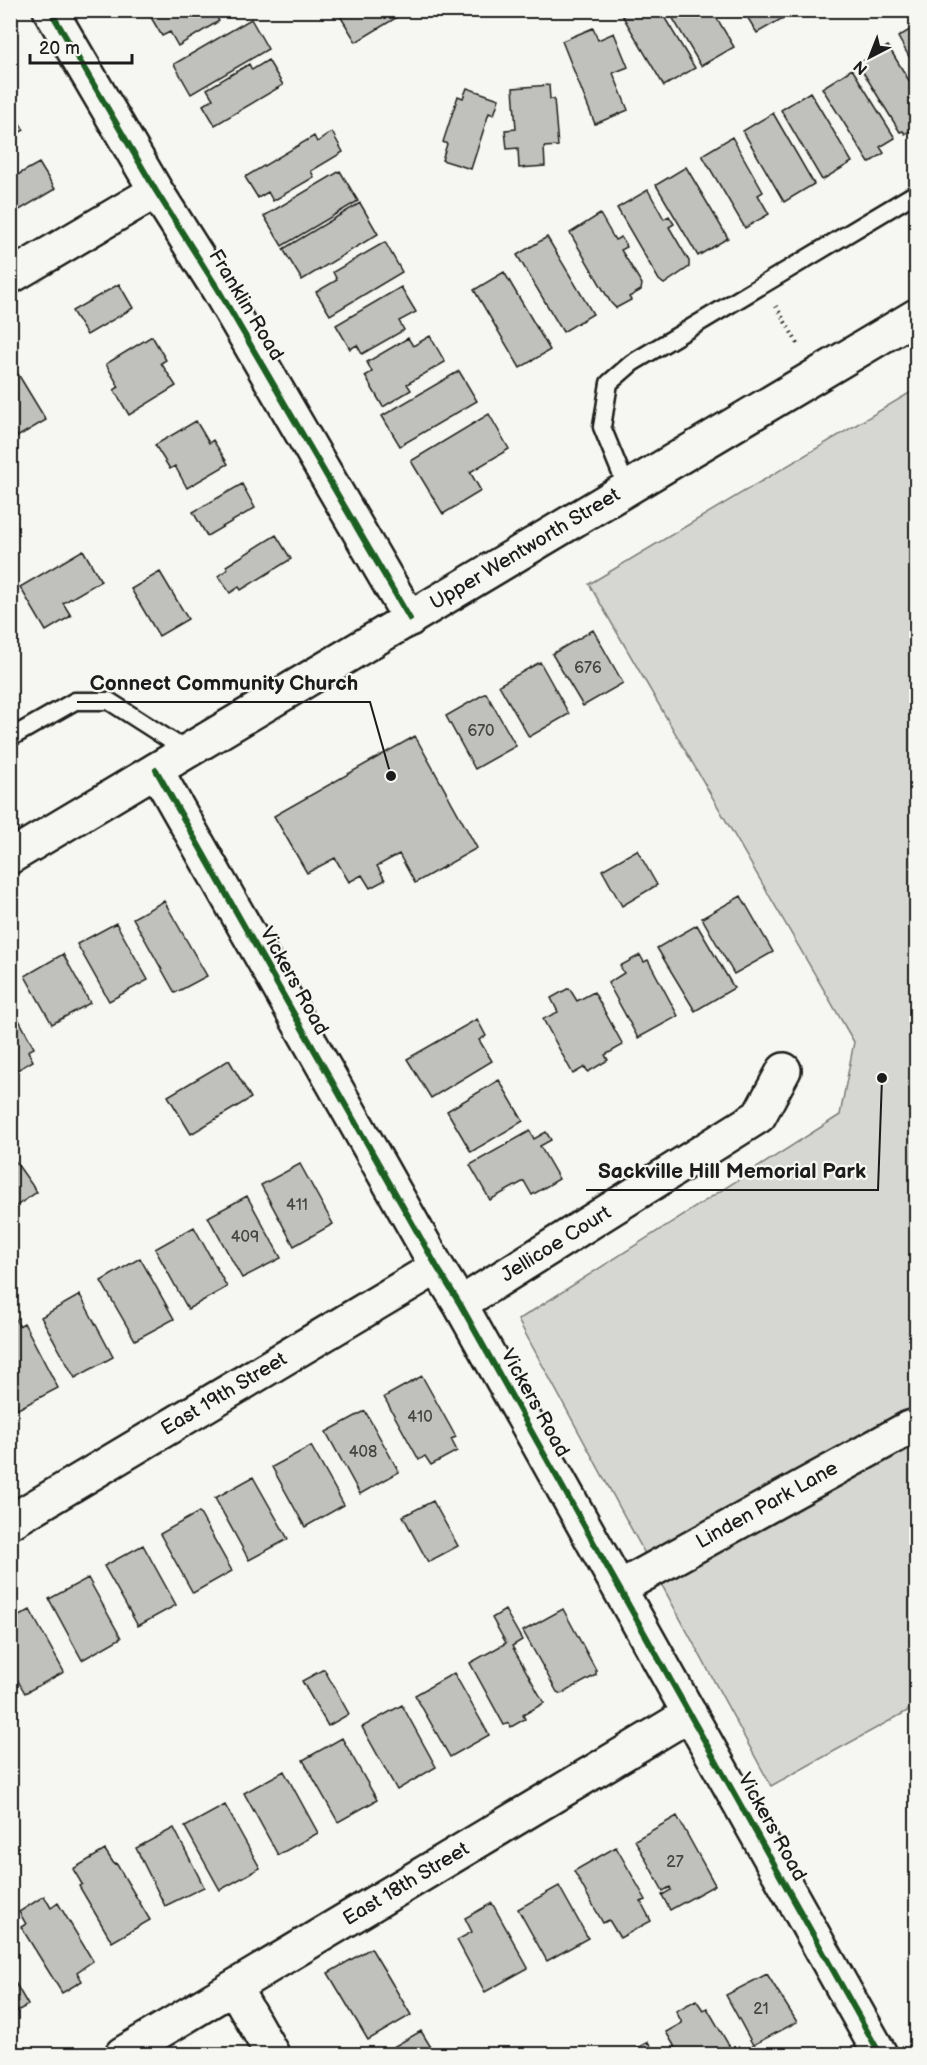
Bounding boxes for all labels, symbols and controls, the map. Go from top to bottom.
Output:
scale bar [30,27,132,65]
north arrow [840,27,900,87]
text: 20 m [39,38,80,59]
text: N [850,56,872,78]
street label: Franklin Road [203,245,289,365]
street label: Upper Wentworth Street [426,483,624,615]
house number: 676 [574,659,602,678]
callout: Connect Community Church [77,663,370,702]
text: Connect Community Church [90,671,358,696]
house number: 670 [467,722,495,741]
street label: Vickers Road [254,923,334,1039]
callout: Sackville Hill Memorial Park [586,1151,878,1190]
text: Sackville Hill Memorial Park [598,1159,866,1184]
house number: 411 [286,1196,308,1215]
street label: Jellicoe Court [497,1201,615,1287]
house number: 409 [231,1228,259,1247]
street label: Vickers Road [495,1345,575,1461]
street label: East 19th Street [157,1347,291,1441]
house number: 410 [407,1408,433,1427]
house number: 408 [349,1443,377,1462]
street label: Linden Park Lane [692,1456,842,1554]
street label: Vickers Road [732,1769,812,1885]
street label: East 18th Street [339,1837,473,1931]
house number: 27 [666,1853,684,1872]
house number: 21 [753,2000,769,2019]

